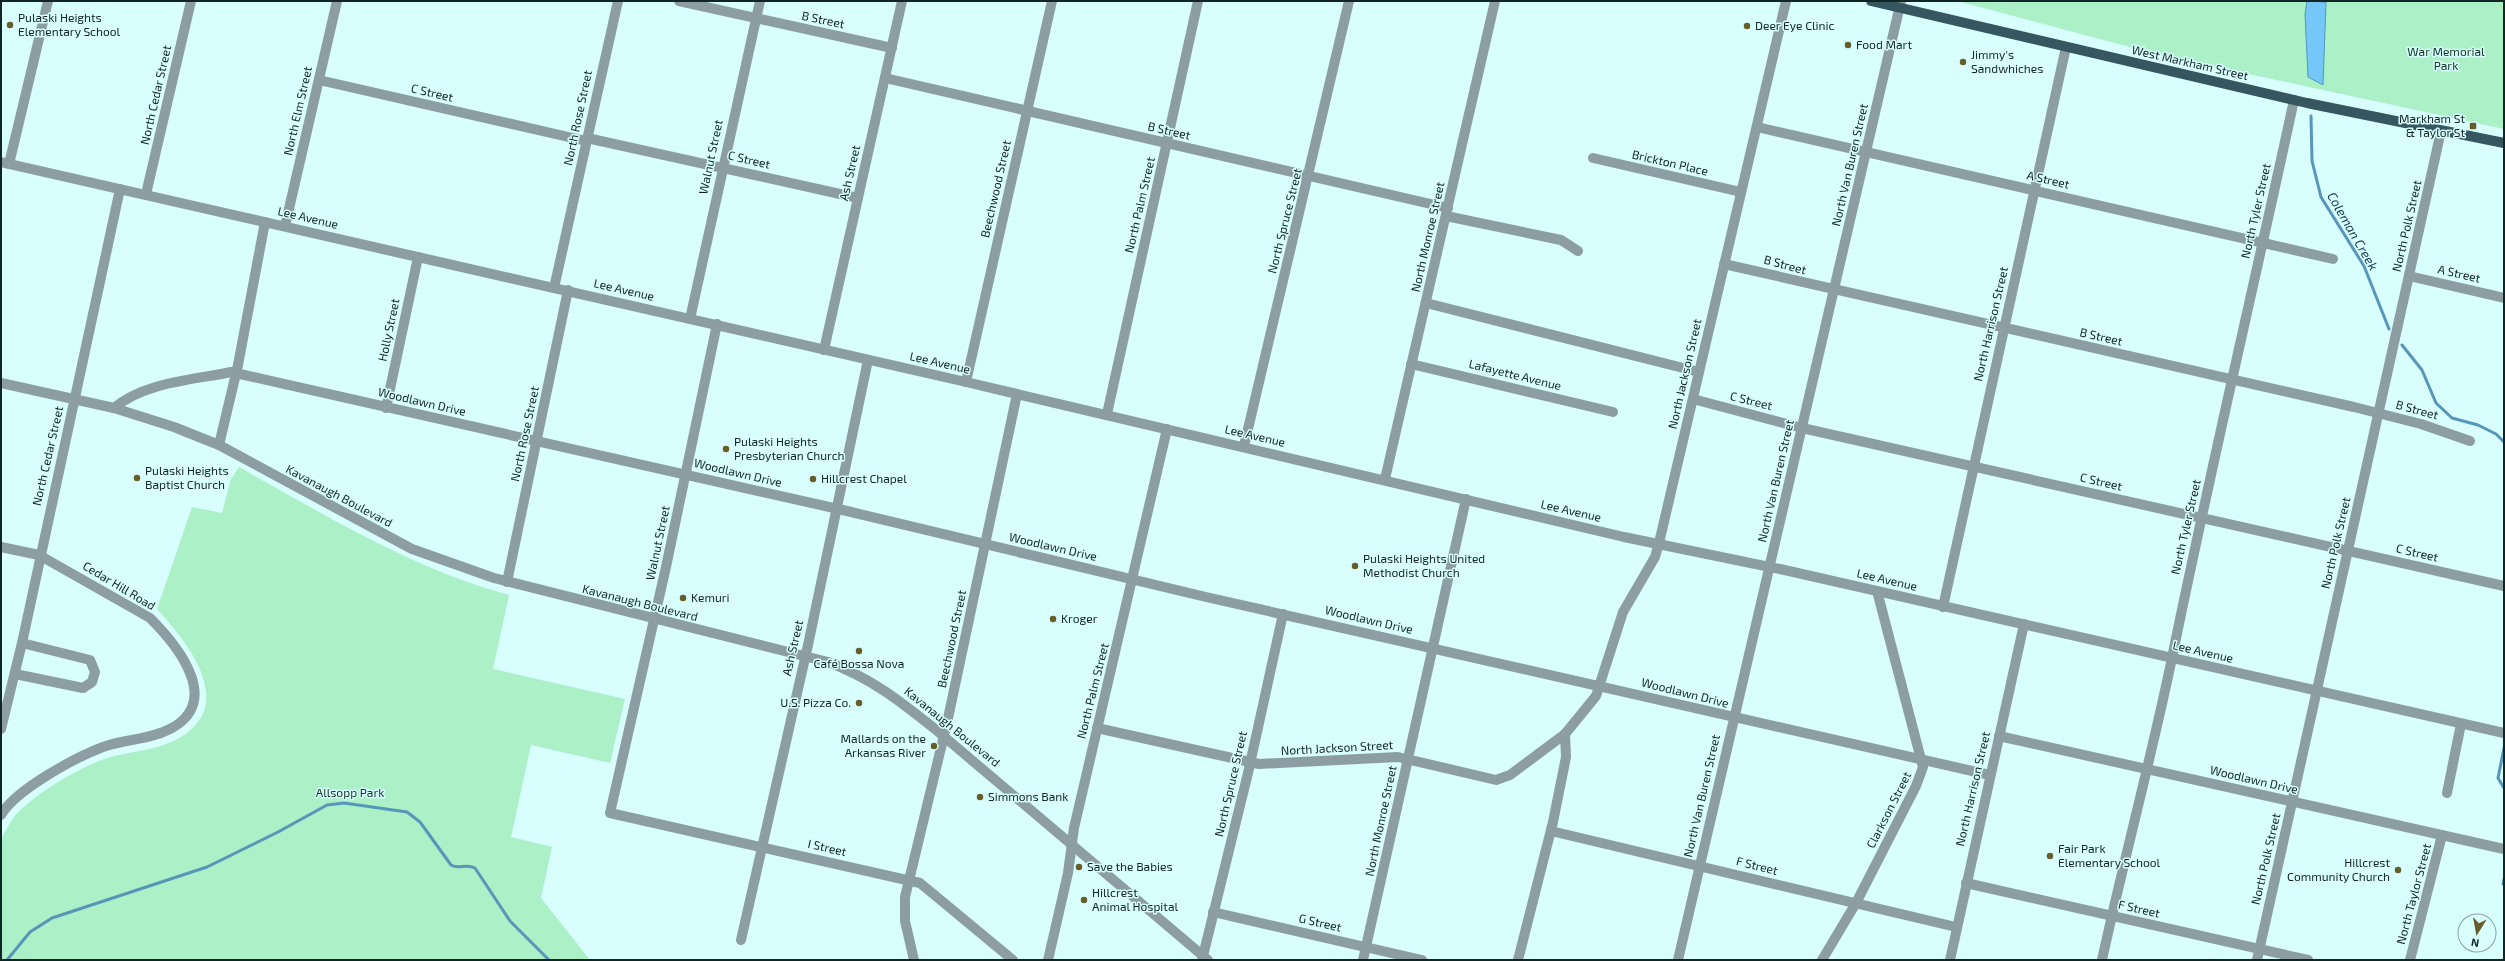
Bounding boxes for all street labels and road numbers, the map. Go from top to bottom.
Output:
street label: B Street [800,8,846,30]
street label: West Markham Street [2131,42,2250,82]
street label: North Cedar Street [137,43,173,146]
street label: North Elm Street [280,64,314,157]
street label: North Rose Street [560,68,594,167]
street label: C Street [410,80,455,104]
street label: North Van Buren Street [1828,102,1870,228]
street label: Walnut Street [695,118,725,195]
street label: B Street [1146,118,1192,142]
street label: Beechwood Street [977,138,1013,239]
street label: Ash Street [836,143,862,202]
street label: Brickton Place [1631,146,1710,178]
street label: C Street [727,147,772,171]
street label: North Palm Street [1121,155,1157,254]
street label: North Tyler Street [2237,161,2273,260]
street label: North Spruce Street [1264,166,1304,275]
street label: A Street [2026,167,2071,191]
street label: North Polk Street [2389,178,2423,273]
street label: North Monroe Street [1408,180,1447,293]
street label: Lee Avenue [277,203,340,231]
street label: B Street [1762,252,1808,277]
street label: A Street [2437,261,2482,285]
street label: North Harrison Street [1970,265,2010,383]
street label: Lee Avenue [593,275,656,303]
street label: Holly Street [375,297,402,362]
street label: North Jackson Street [1665,317,1704,430]
street label: B Street [2078,324,2124,348]
street label: Lee Avenue [909,348,972,376]
street label: Lafayette Avenue [1468,356,1563,392]
street label: Woodlawn Drive [377,384,468,418]
street label: North Rose Street [507,384,541,483]
street label: C Street [1729,388,1774,412]
street label: B Street [2394,397,2440,422]
street label: North Cedar Street [29,404,65,507]
street label: North Van Buren Street [1754,418,1796,544]
street label: Lee Avenue [1224,421,1287,449]
street label: Woodlawn Drive [693,455,784,489]
street label: Kavanaugh Boulevard [284,461,395,529]
street label: C Street [2079,469,2124,493]
street label: North Tyler Street [2167,477,2203,576]
street label: North Polk Street [2318,495,2352,590]
street label: Lee Avenue [1540,496,1603,524]
street label: Walnut Street [642,504,672,581]
street label: Woodlawn Drive [1008,529,1099,563]
street label: C Street [2395,540,2440,564]
street label: Cedar Hill Road [81,558,158,612]
street label: Lee Avenue [1856,565,1919,593]
street label: Kavanaugh Boulevard [581,581,700,623]
street label: Beechwood Street [934,588,968,689]
street label: Woodlawn Drive [1324,602,1415,636]
street label: Ash Street [779,618,805,677]
street label: Lee Avenue [2172,637,2235,665]
street label: North Palm Street [1073,641,1111,740]
street label: Woodlawn Drive [1640,674,1731,710]
street label: Kavanaugh Boulevard [902,683,1003,769]
street label: North Spruce Street [1211,729,1249,838]
street label: North Harrison Street [1952,730,1992,848]
street label: North Van Buren Street [1680,733,1722,859]
street label: North Jackson Street [1280,737,1394,757]
street label: Woodlawn Drive [2209,762,2300,796]
street label: North Monroe Street [1361,764,1399,877]
street label: Clarkson Street [1863,769,1914,850]
street label: North Polk Street [2248,811,2282,906]
street label: I Street [807,836,848,858]
street label: North Taylor Street [2393,841,2433,946]
street label: F Street [1735,853,1780,877]
street label: F Street [2117,896,2162,920]
street label: G Street [1297,910,1343,934]

